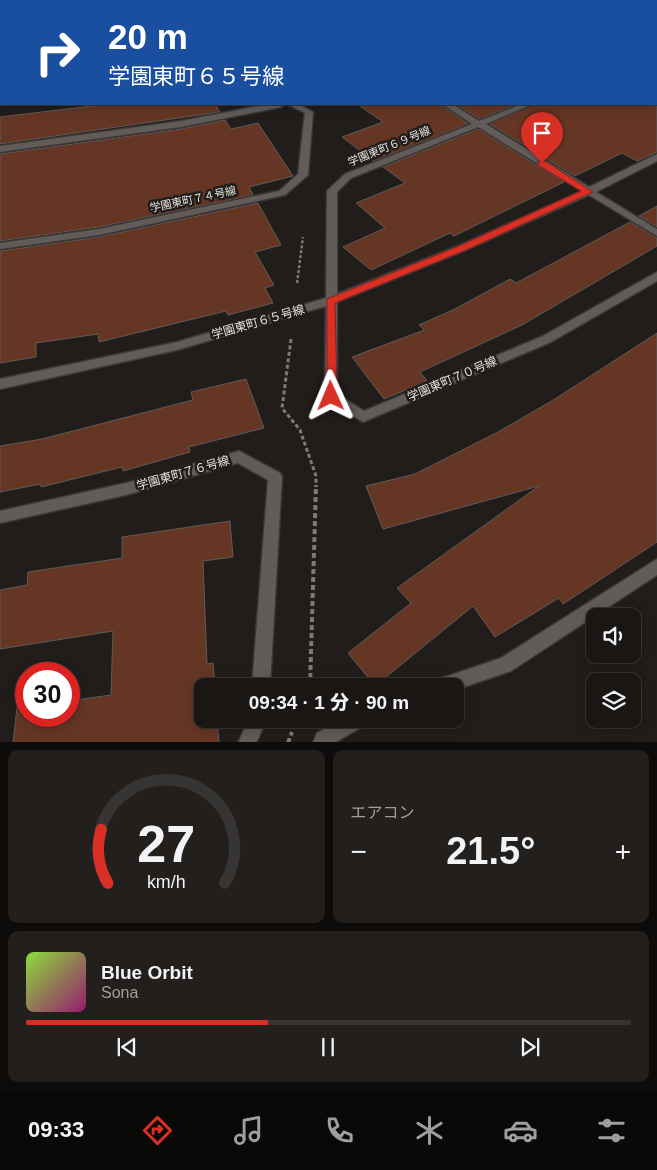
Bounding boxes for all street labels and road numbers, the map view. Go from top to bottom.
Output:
street label: 学園東町６９号線 [346,124,432,168]
street label: 学園東町７４号線 [149,184,237,214]
street label: 学園東町６５号線 [210,302,306,342]
street label: 学園東町７０号線 [405,354,499,404]
street label: 学園東町７６号線 [135,453,231,493]

